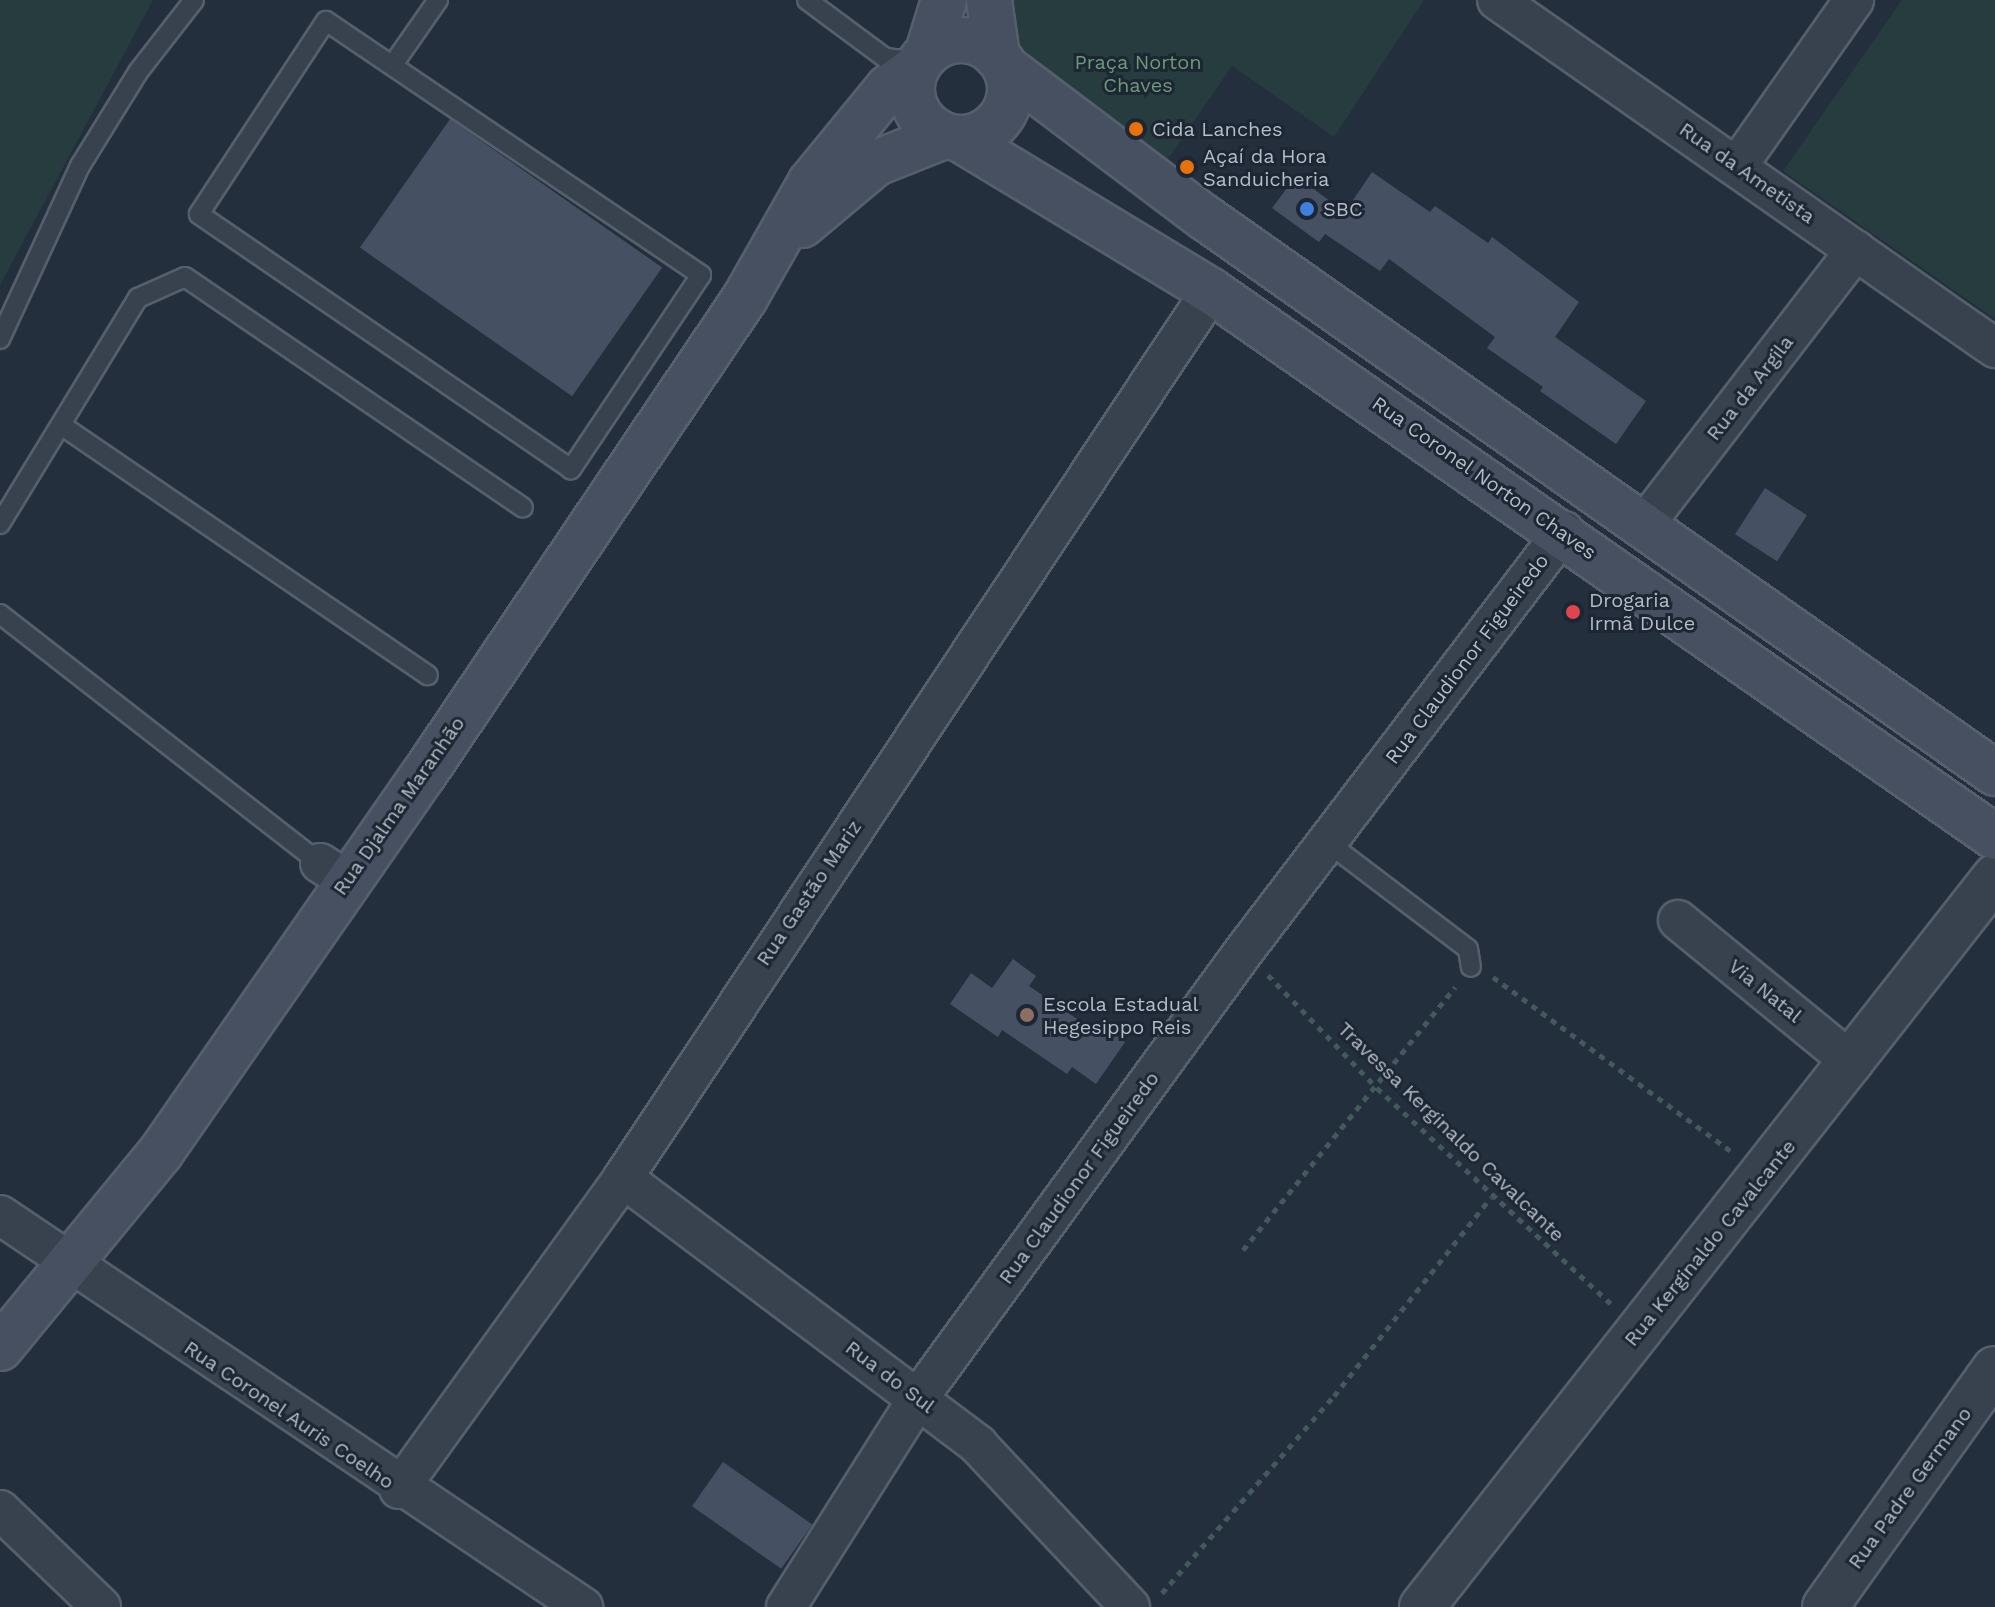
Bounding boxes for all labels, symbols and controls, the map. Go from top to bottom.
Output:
park label: Praça Norton Chaves [1074,50,1202,97]
place label: Cida Lanches [1152,117,1283,141]
street label: Rua da Ametista [1674,117,1820,229]
marker: Cida Lanches [1127,120,1145,138]
place label: Açaí da Hora Sanduicheria [1203,144,1329,191]
marker: Açaí da Hora Sanduicheria [1178,158,1196,176]
place label: SBC [1323,197,1363,221]
marker: SBC [1298,200,1316,218]
street label: Rua da Argila [1701,330,1799,446]
street label: Rua Coronel Norton Chaves [1367,391,1601,565]
street label: Rua Claudionor Figueiredo [1380,549,1554,769]
place label: Drogaria Irmã Dulce [1589,588,1696,635]
marker: Drogaria Irmã Dulce [1564,603,1582,621]
street label: Rua Djalma Maranhão [328,712,470,900]
street label: Rua Gastão Mariz [751,815,867,971]
street label: Via Natal [1723,954,1807,1028]
place label: Escola Estadual Hegesippo Reis [1043,992,1199,1039]
marker: Escola Estadual Hegesippo Reis [1018,1006,1036,1024]
street label: Travessa Kerginaldo Cavalcante [1332,1017,1570,1247]
street label: Rua Claudionor Figueiredo [994,1067,1164,1289]
street label: Rua Kerginaldo Cavalcante [1619,1135,1801,1351]
street label: Rua Coronel Auris Coelho [179,1335,399,1495]
street label: Rua do Sul [840,1335,940,1419]
street label: Rua Padre Germano [1843,1402,1977,1574]

